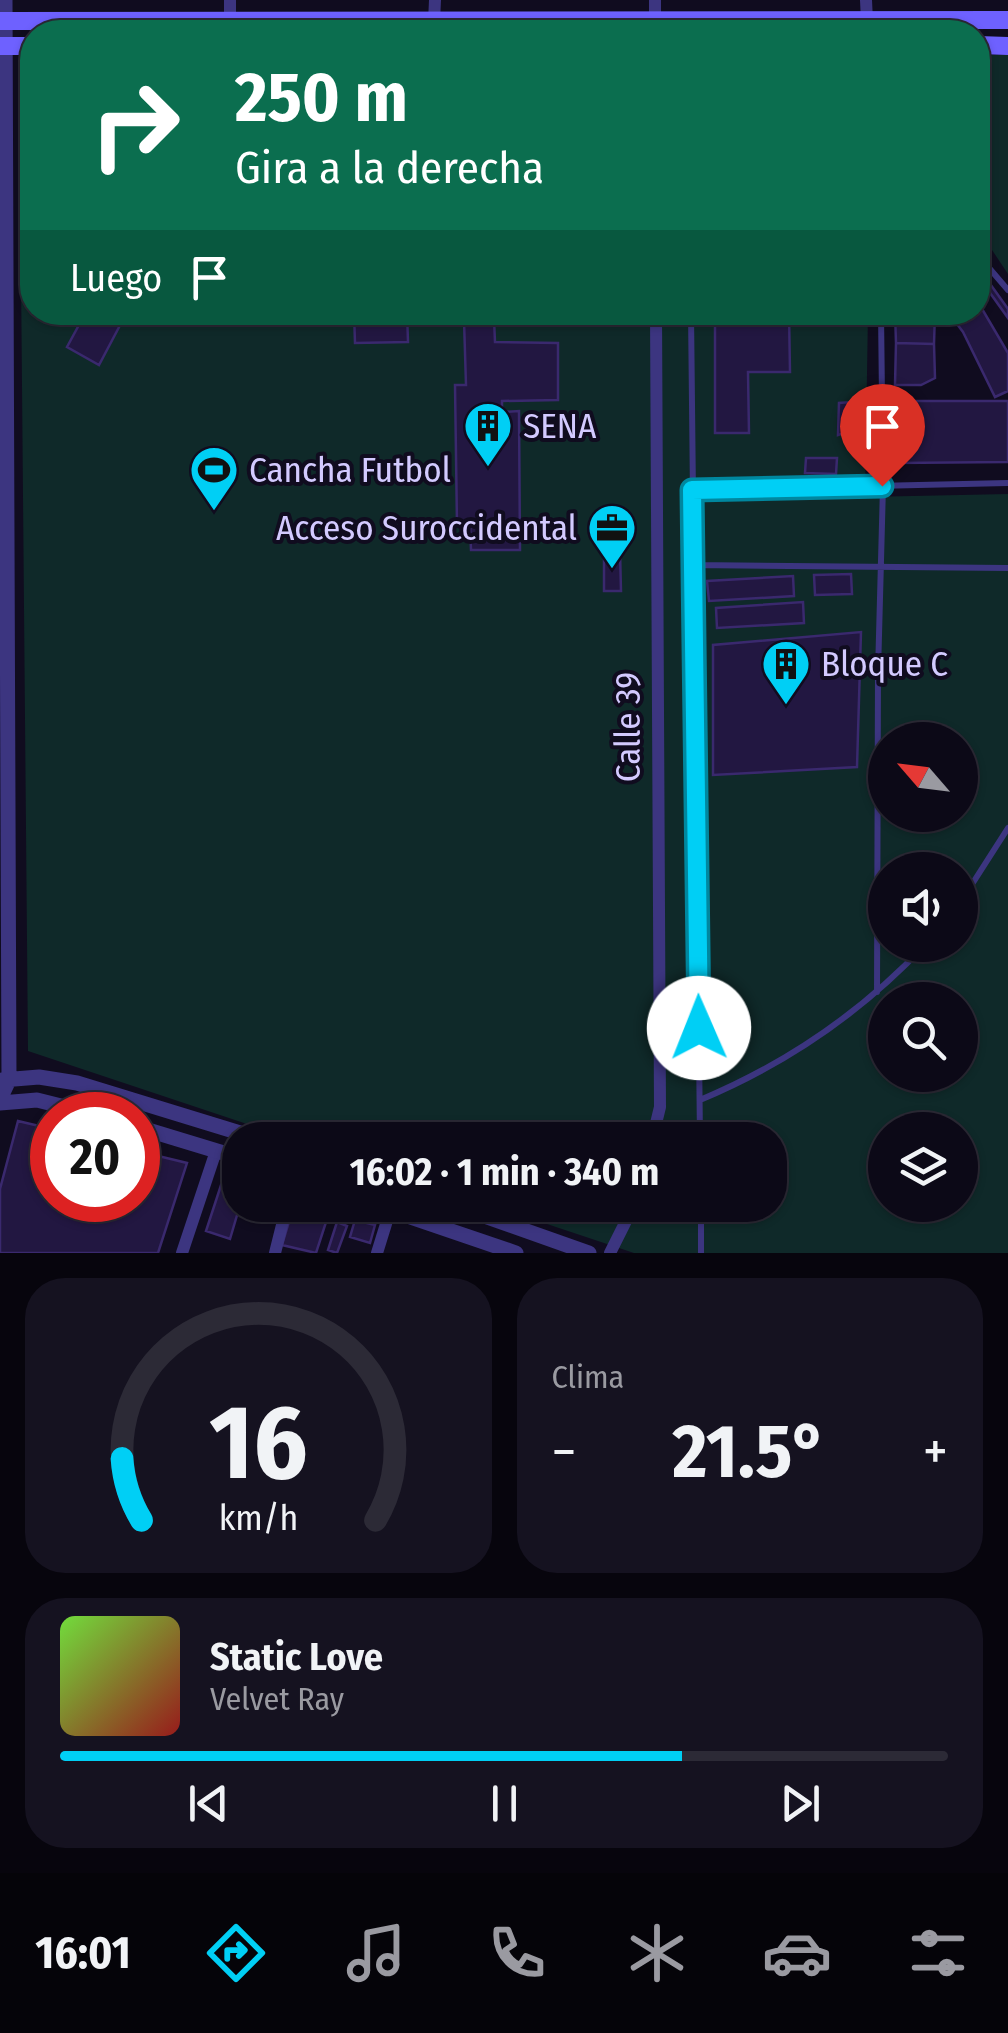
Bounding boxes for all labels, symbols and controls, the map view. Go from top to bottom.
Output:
text: 250 m [235,56,408,140]
icon: right [70,60,200,190]
text: Gira a la derecha [235,141,544,195]
icon: arrive [182,250,237,305]
text: Luego [70,255,162,301]
pin [840,384,925,487]
icon: arrive [855,399,910,454]
building icon: SENA [462,400,514,468]
place label: SENA [523,405,597,447]
sports icon: Cancha Futbol [188,444,240,512]
place label: Cancha Futbol [249,449,451,491]
office icon: Acceso Suroccidental [586,502,638,570]
place label: Acceso Suroccidental [276,507,577,549]
building icon: Bloque C [760,638,812,706]
place label: Bloque C [821,643,948,685]
street label: Calle 39 [607,672,649,782]
north arrow [868,722,978,832]
map controls [868,722,978,1222]
button: sound [868,852,978,962]
position arrow [647,976,751,1080]
button: search [868,982,978,1092]
speed limit sign: 20 [30,1092,160,1222]
button: layers [868,1112,978,1222]
text: 16:02 · 1 min · 340 m [350,1149,659,1195]
text: Clima [552,1358,624,1396]
text: 16 [209,1381,307,1506]
text: 21.5° [673,1407,827,1497]
text: − [552,1419,576,1485]
text: + [923,1419,948,1485]
text: km/h [218,1497,298,1539]
text: Static Love [210,1634,383,1680]
text: Velvet Ray [210,1680,344,1718]
icon: previous [181,1776,236,1831]
icon: pause [477,1776,532,1831]
icon: next [773,1776,828,1831]
icon: directions [201,1918,271,1988]
icon: music [341,1918,411,1988]
icon: phone [482,1918,552,1988]
icon: climate [622,1918,692,1988]
icon: car [762,1918,832,1988]
icon: filters [903,1918,973,1988]
text: 16:01 [35,1926,131,1980]

